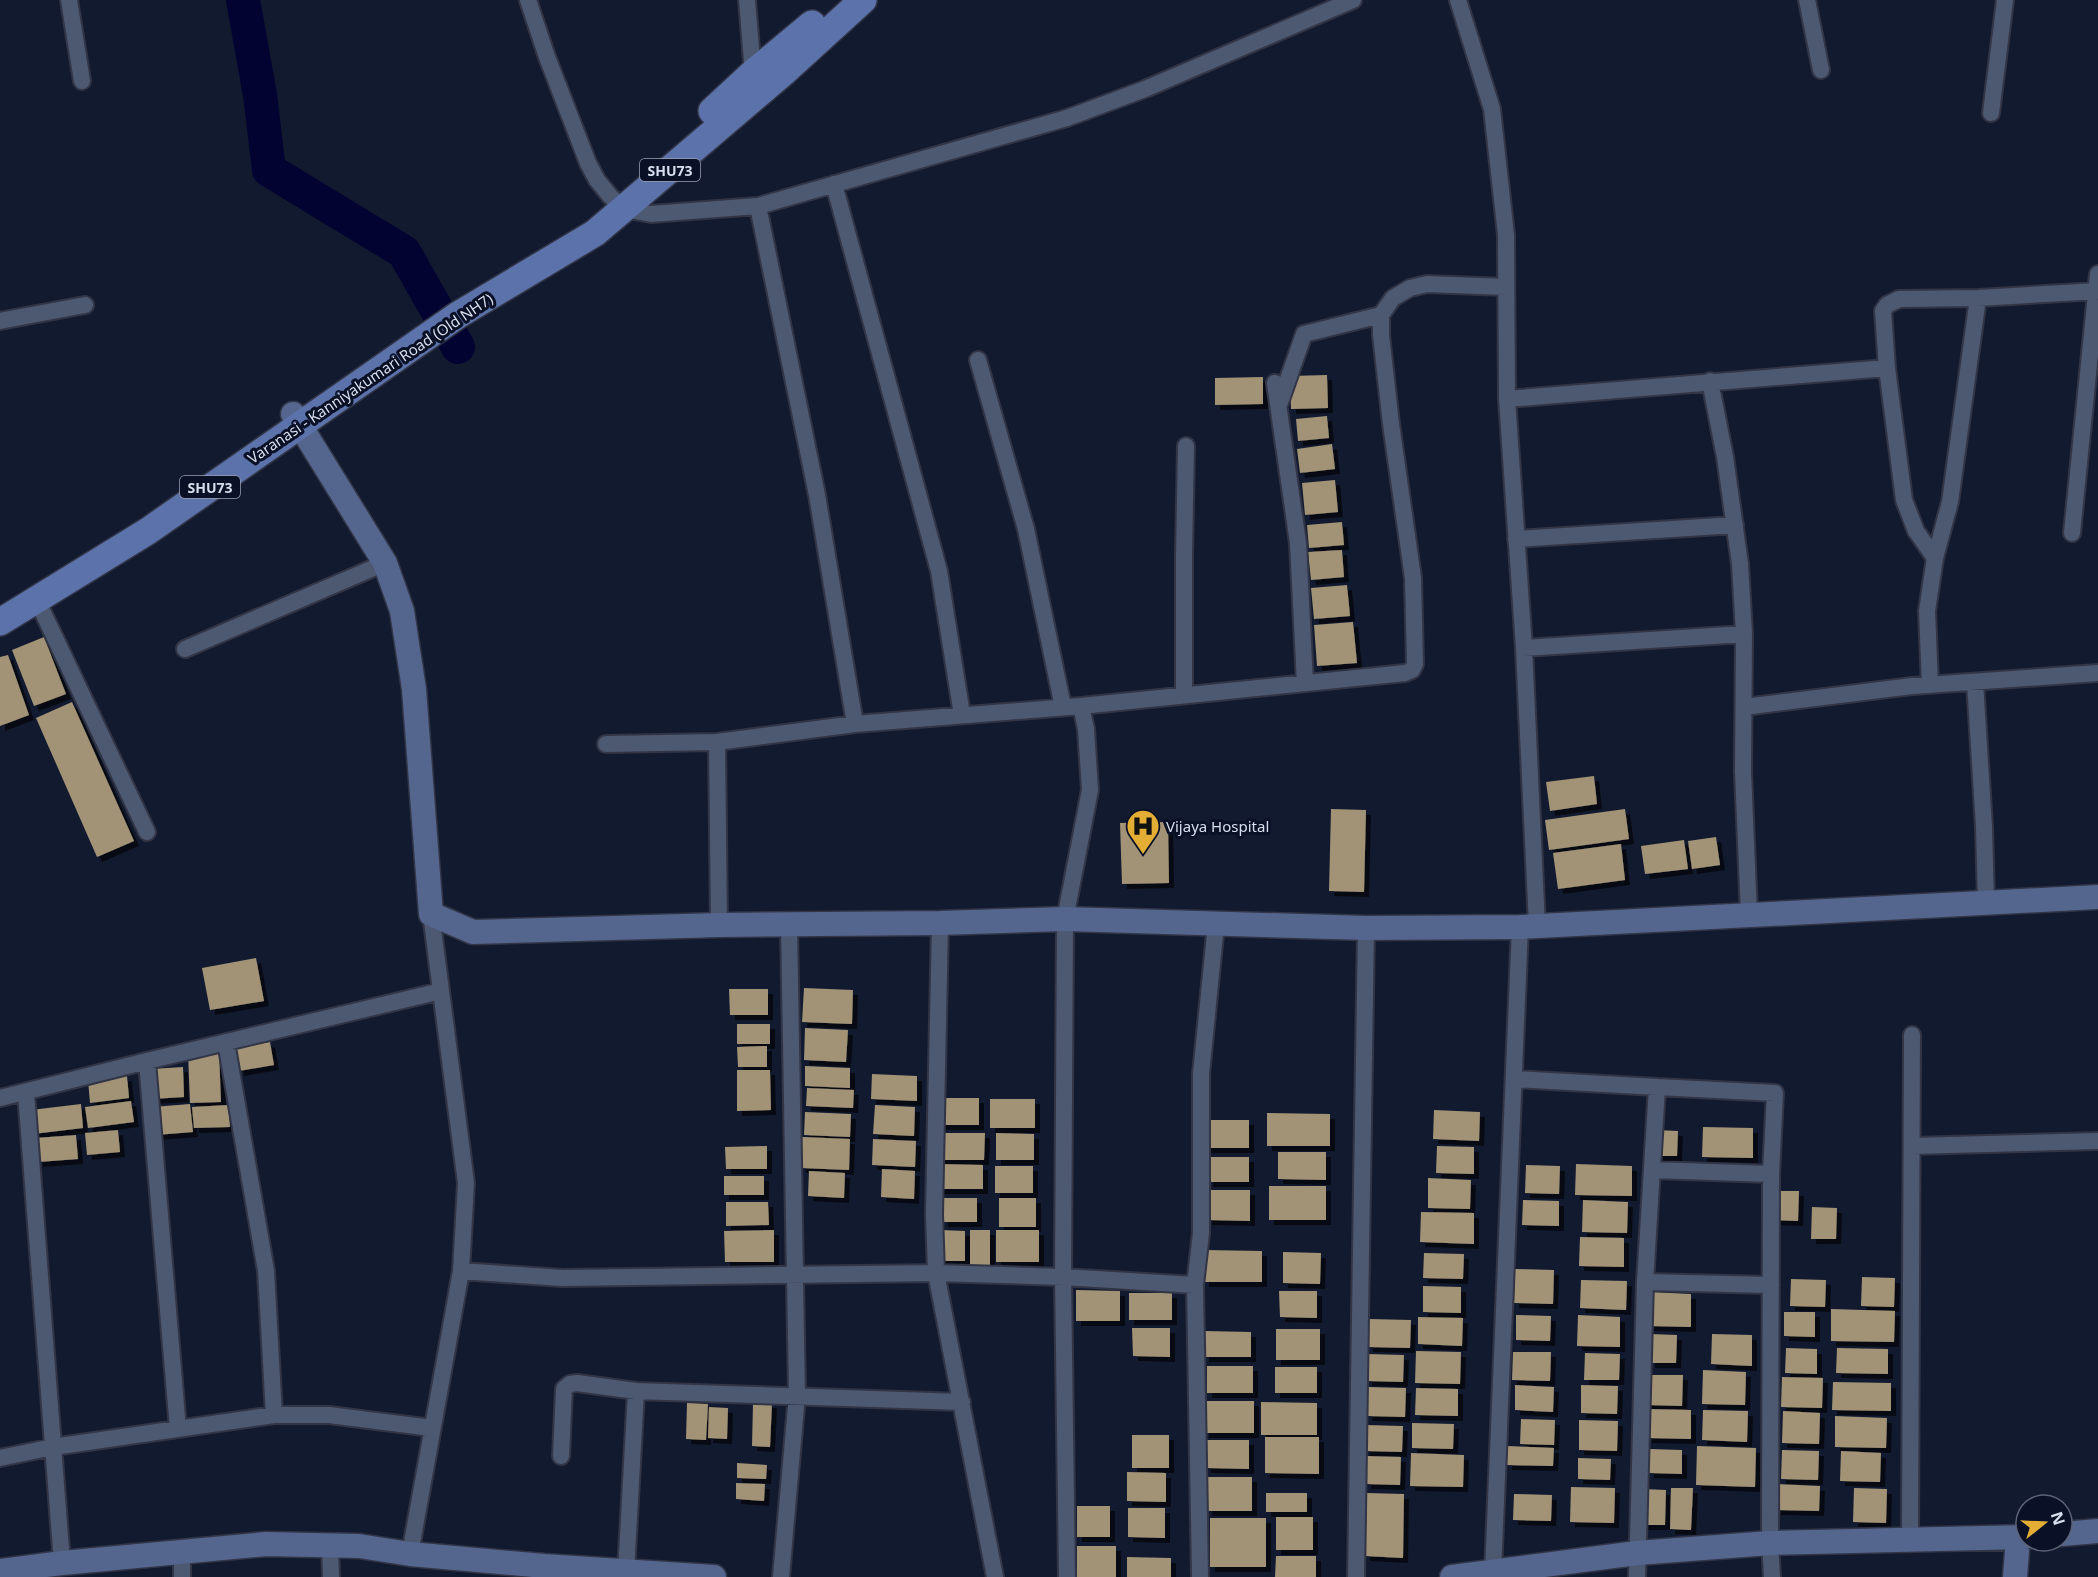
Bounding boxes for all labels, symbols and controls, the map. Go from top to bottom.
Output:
road number: SHU73 [640,159,700,181]
street label: Varanasi - Kanniyakumari Road (Old NH7) [244,288,496,468]
road number: SHU73 [180,476,240,498]
hospital icon: Vijaya Hospital [1125,808,1161,855]
place label: Vijaya Hospital [1166,816,1269,836]
north arrow [2014,1493,2074,1553]
text: N [2046,1509,2071,1528]

